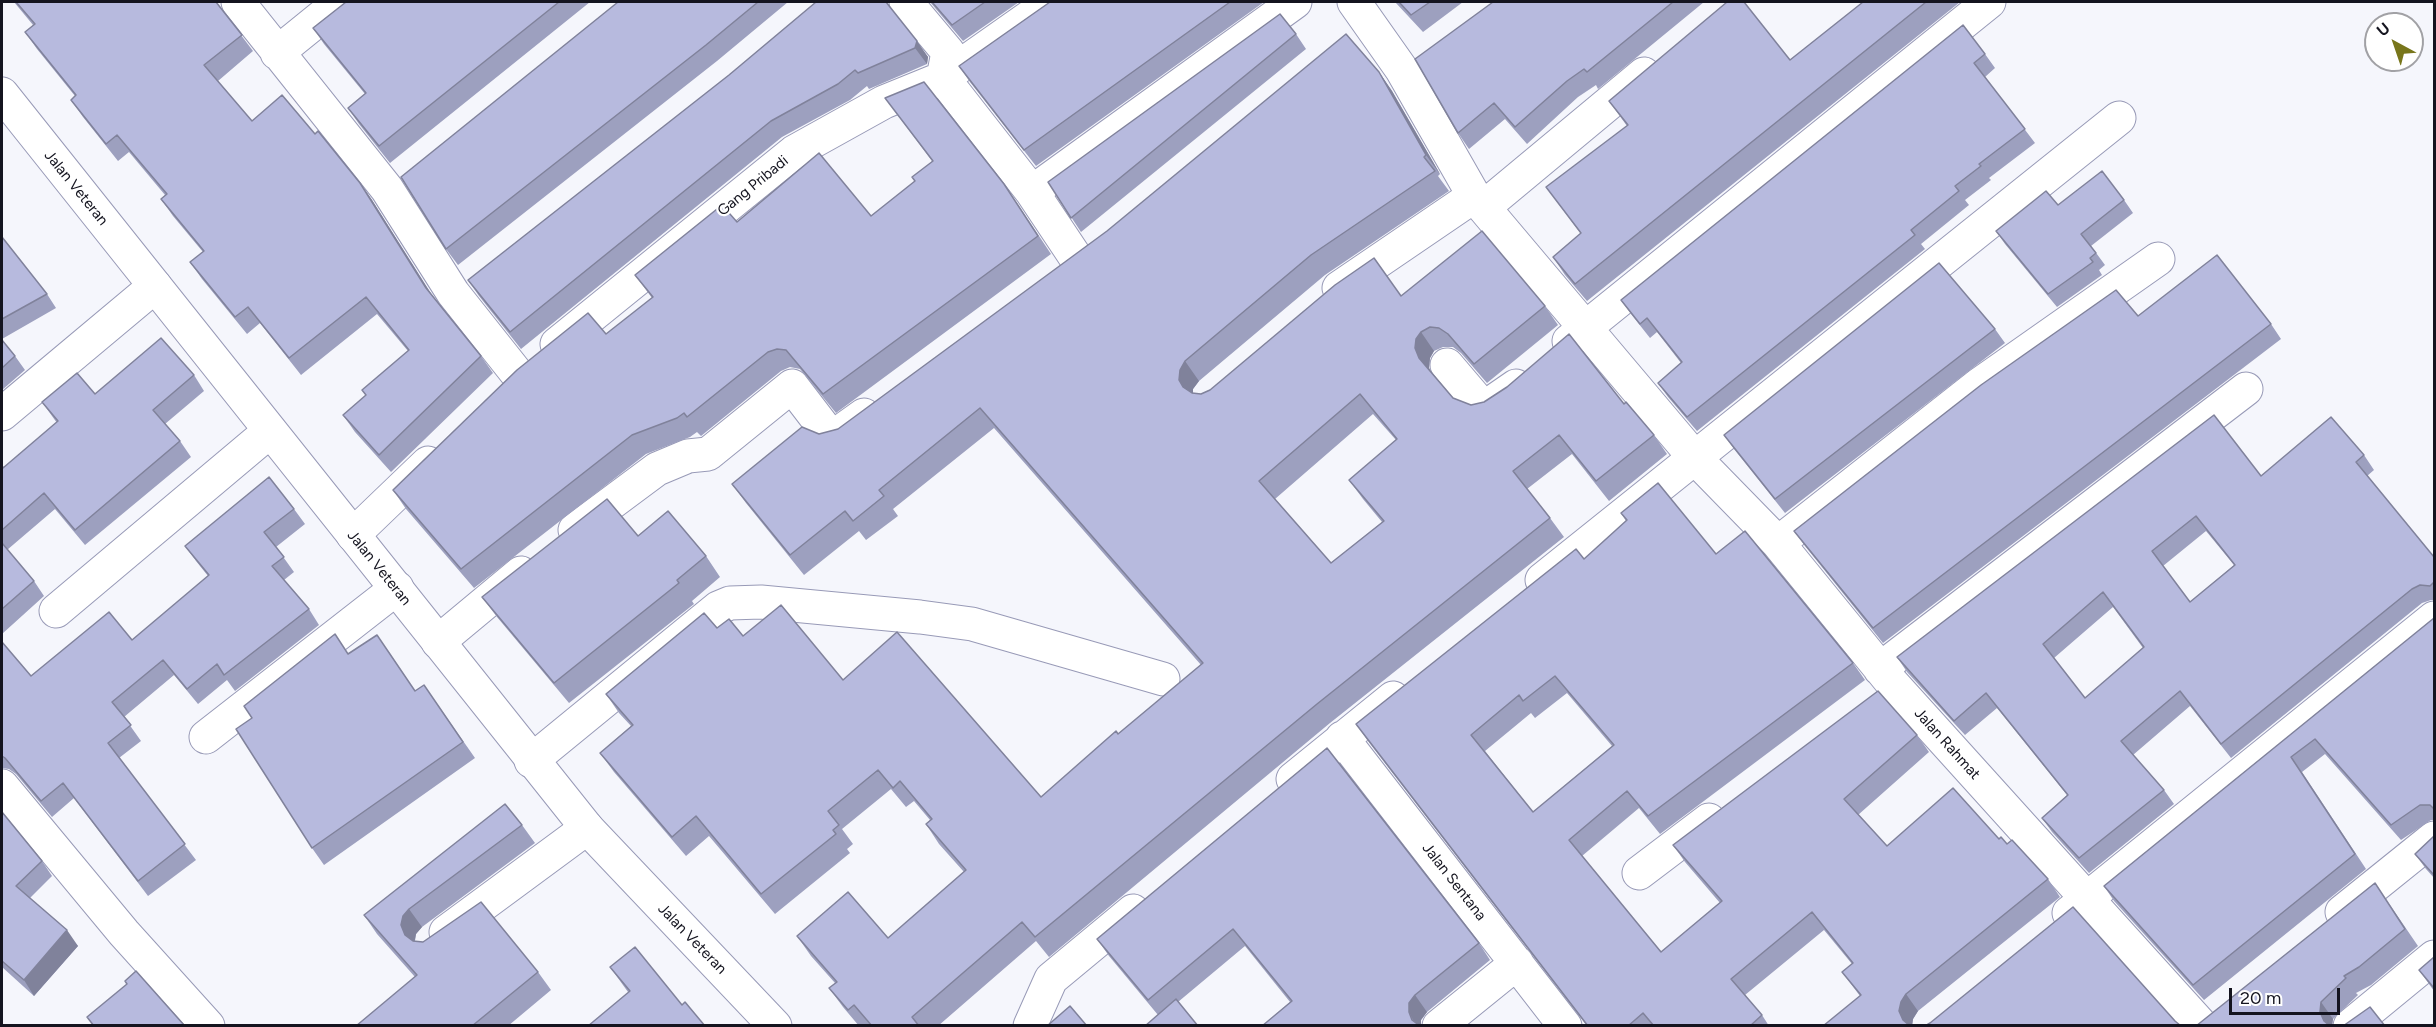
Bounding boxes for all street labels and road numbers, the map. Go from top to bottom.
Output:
street label: Jalan Veteran [40,147,112,229]
street label: Gang Pribadi [714,152,792,220]
street label: Jalan Veteran [343,527,415,609]
street label: Jalan Rahmat [1910,705,1984,783]
street label: Jalan Sentana [1418,840,1490,924]
street label: Jalan Veteran [654,900,730,978]

